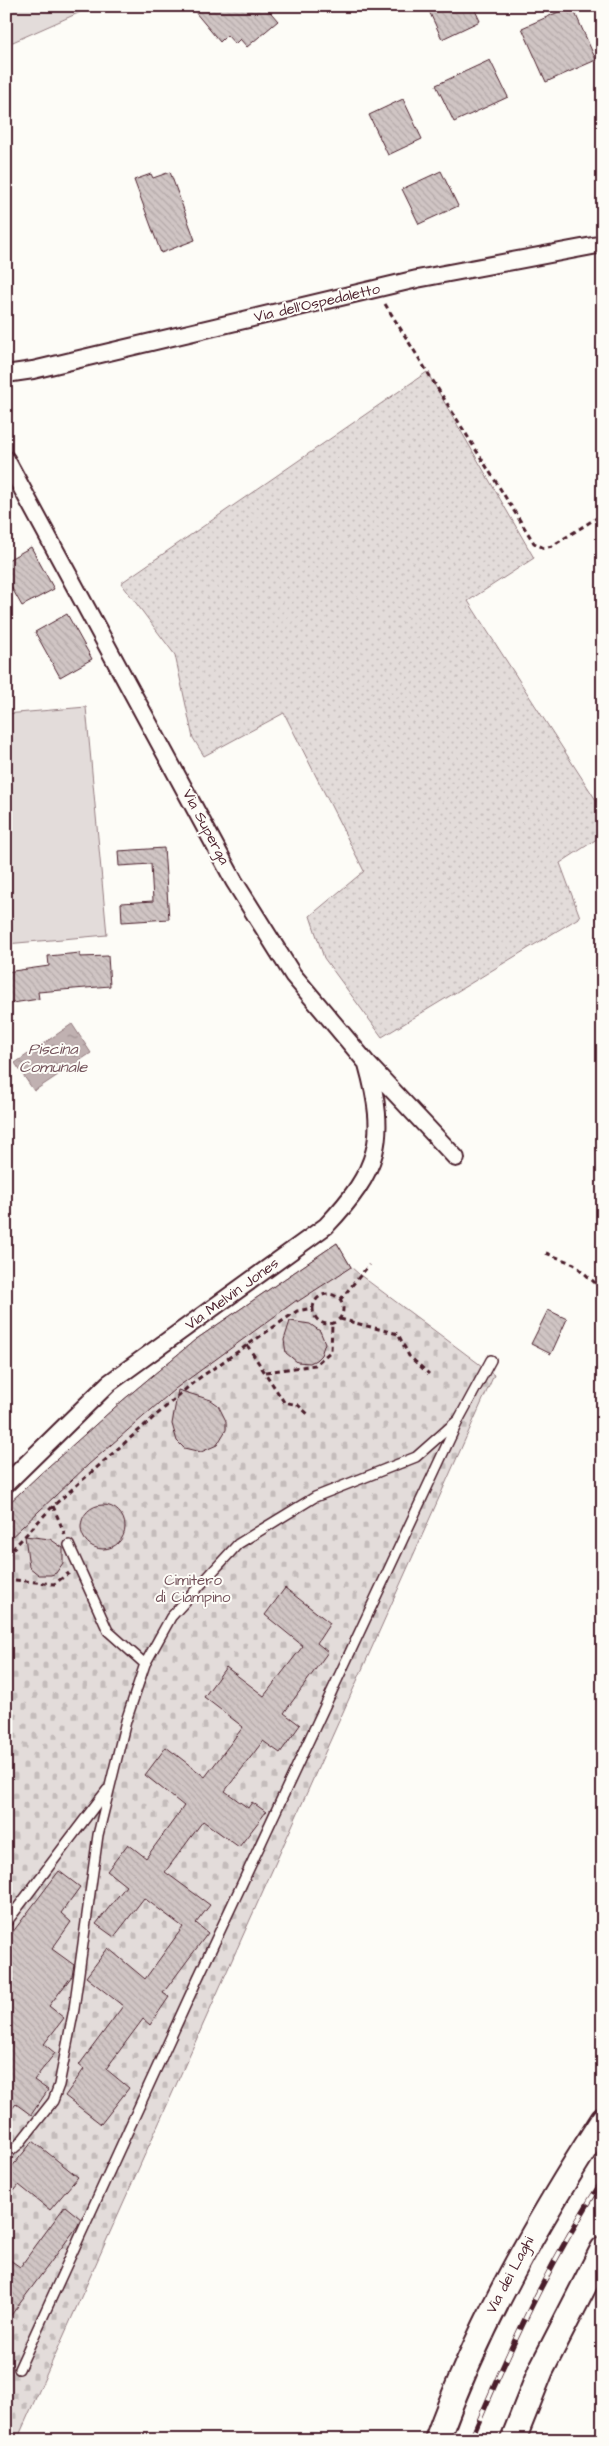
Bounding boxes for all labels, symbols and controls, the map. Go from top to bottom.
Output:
street label: Via dell'Ospedaletto [252,278,383,328]
street label: Via Superga [176,786,235,869]
water label: Piscina Comunale [19,1038,88,1078]
street label: Via Melvin Jones [181,1253,284,1335]
park label: Cimitero di Ciampino [156,1570,231,1608]
street label: Via dei Laghi [481,2232,540,2318]

